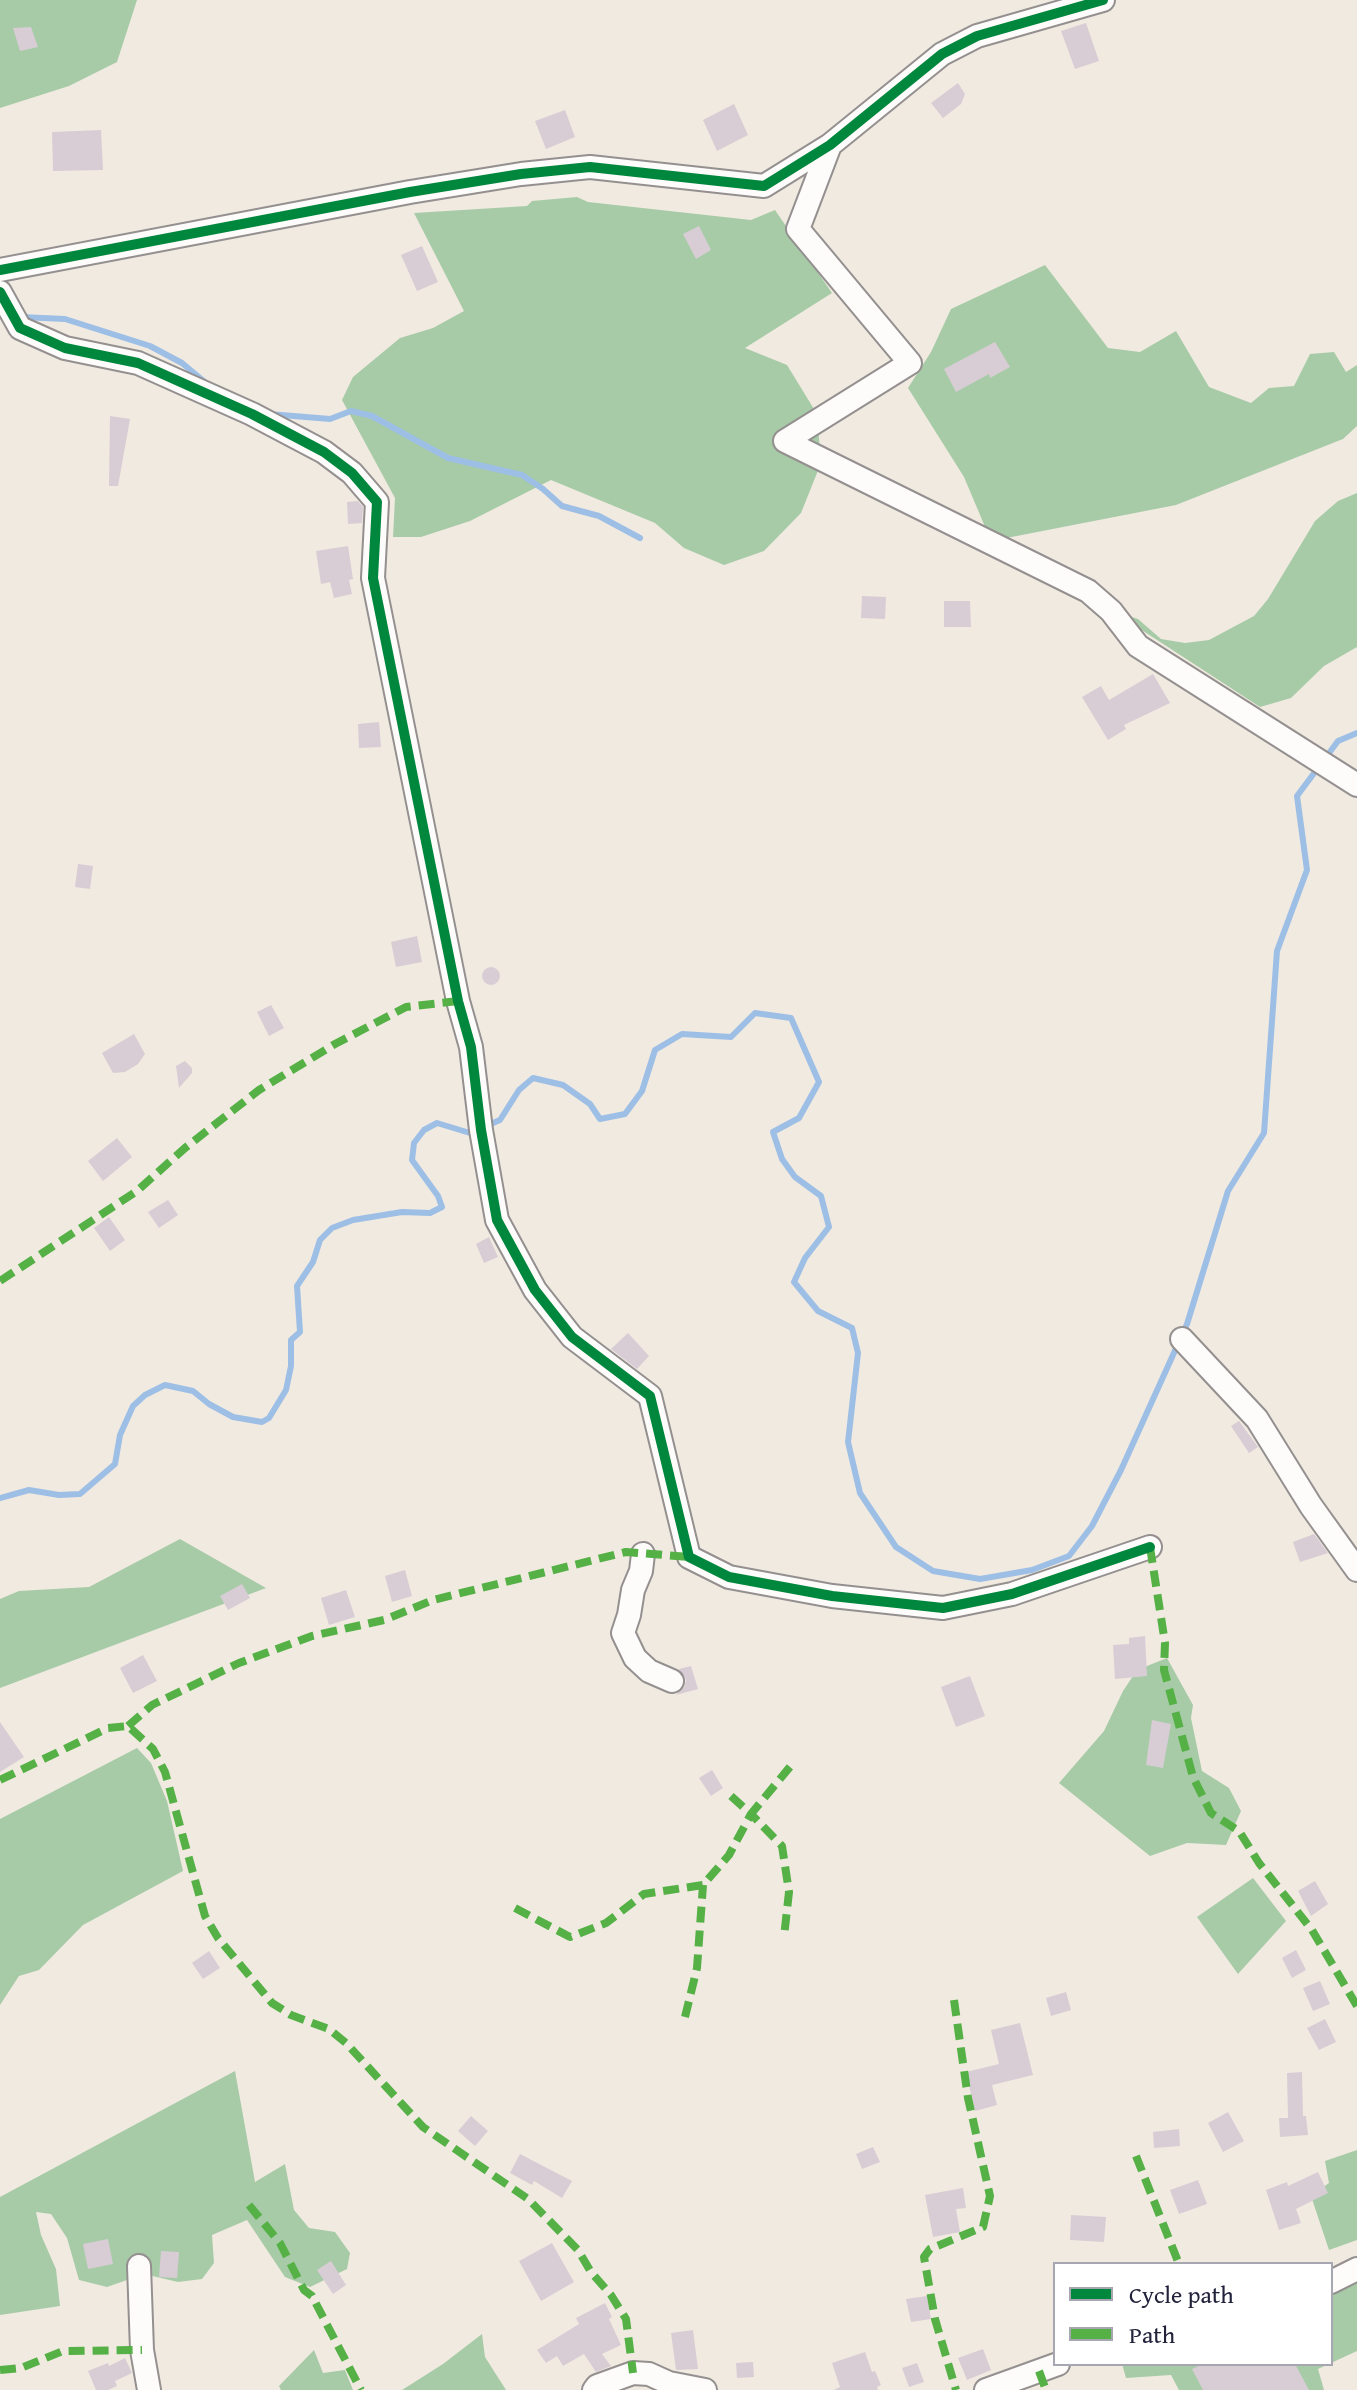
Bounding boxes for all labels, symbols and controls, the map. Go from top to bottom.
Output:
legend [1053,2262,1333,2366]
text: Cycle path [1129,2277,1234,2312]
text: Path [1129,2317,1175,2352]

